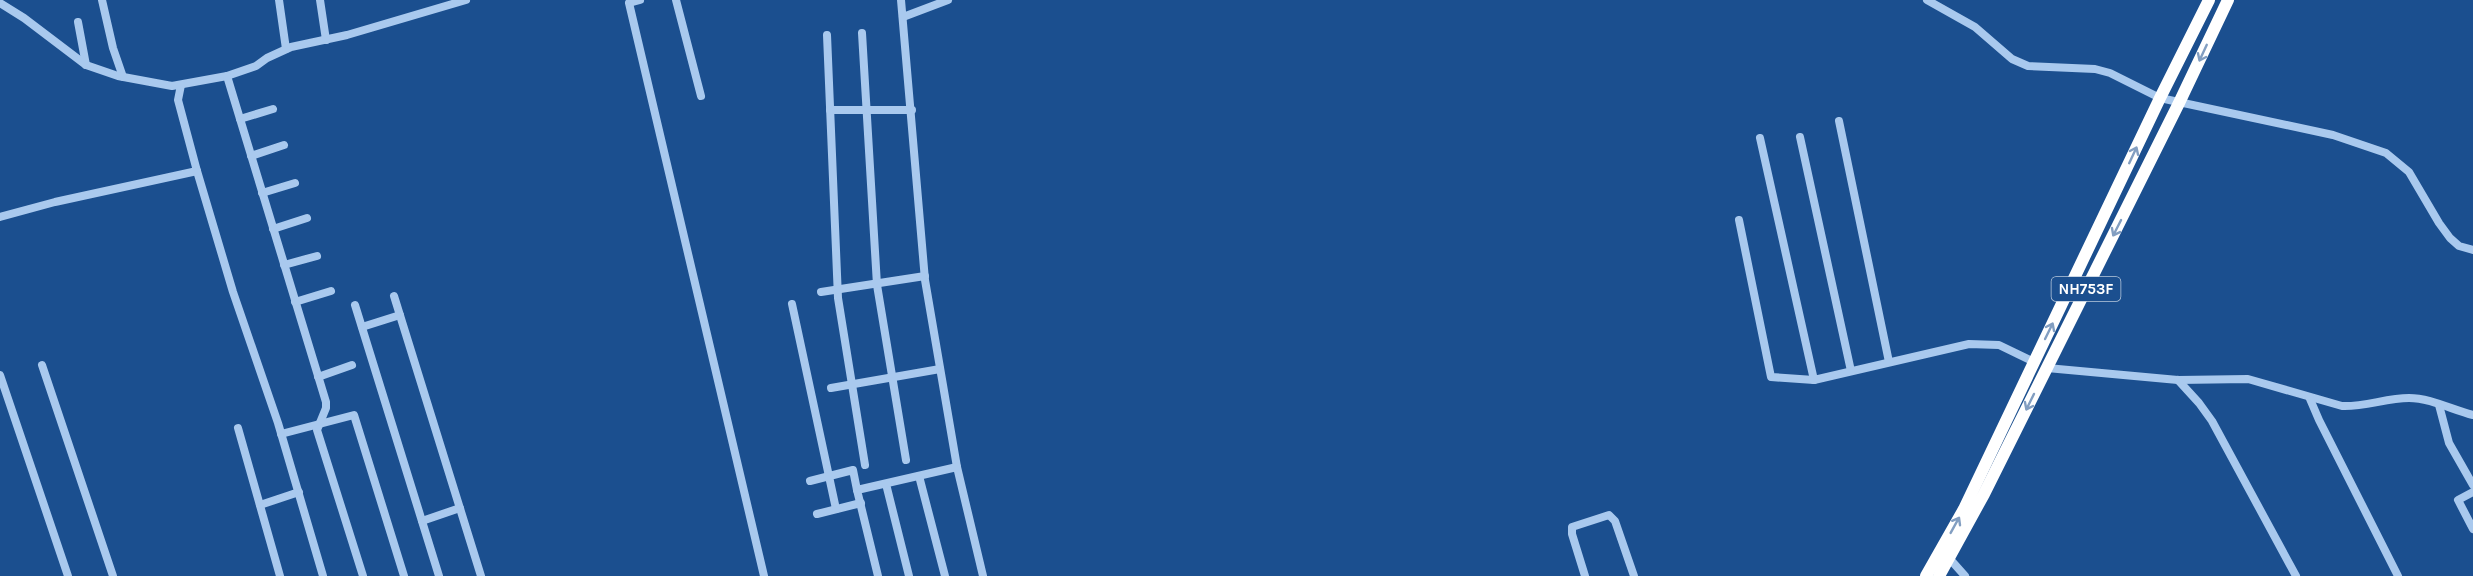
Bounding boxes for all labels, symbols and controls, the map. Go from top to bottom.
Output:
one-way arrow [2196,43,2208,61]
one-way arrow [2127,146,2139,164]
one-way arrow [2110,218,2122,236]
road number: NH753F [2052,277,2120,301]
one-way arrow [2043,322,2055,340]
one-way arrow [2023,393,2035,411]
one-way arrow [1949,517,1961,534]

